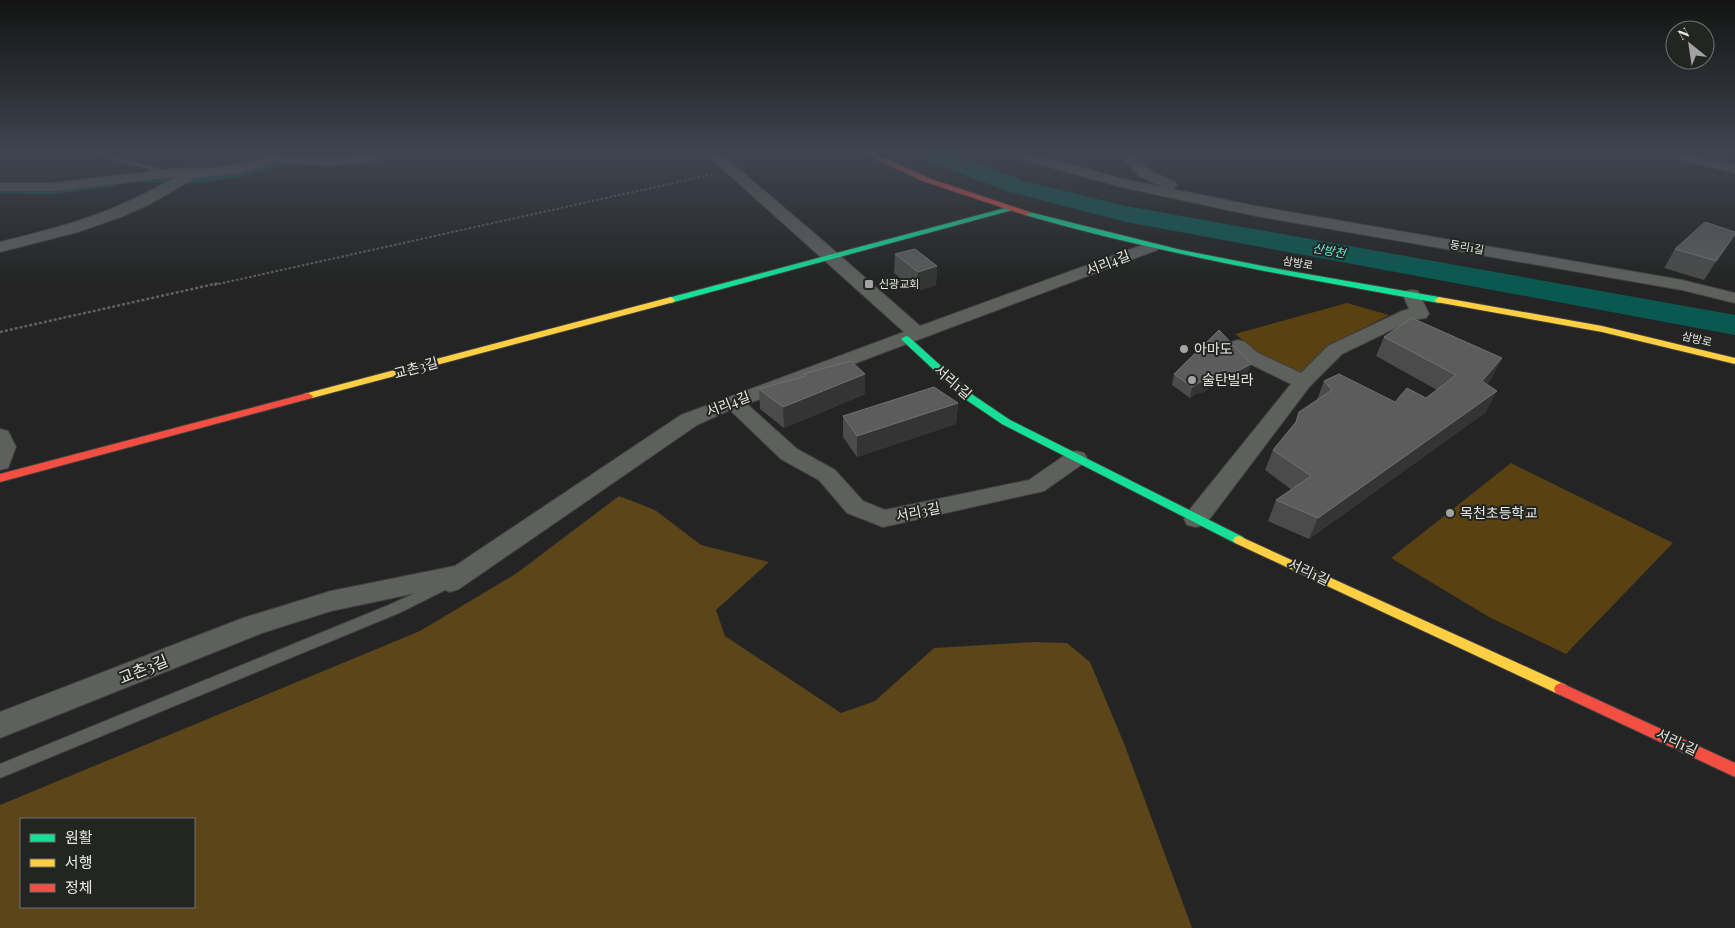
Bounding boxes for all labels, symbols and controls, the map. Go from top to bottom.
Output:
north arrow [1665,20,1715,70]
text: N [1674,23,1692,44]
street label: 동리1길 [1449,236,1485,257]
water label: 산방천 [1311,239,1349,261]
street label: 서리4길 [1083,246,1132,280]
street label: 삼방로 [1282,252,1314,273]
place label: 신광교회 [879,276,919,291]
marker: 신광교회 [863,278,875,290]
street label: 삼방로 [1681,328,1714,349]
place label: 아마도 [1194,339,1233,358]
marker: 아마도 [1178,343,1190,355]
street label: 교촌3길 [392,353,440,383]
street label: 서리1길 [931,360,976,403]
place label: 술탄빌라 [1202,370,1254,389]
marker: 술탄빌라 [1186,374,1198,386]
street label: 서리4길 [703,387,752,421]
street label: 서리3길 [894,498,942,525]
place label: 목천초등학교 [1460,503,1537,522]
marker: 목천초등학교 [1444,507,1456,519]
street label: 서리1길 [1285,554,1333,589]
street label: 교촌3길 [115,649,171,688]
street label: 서리1길 [1653,724,1701,759]
legend [20,818,195,908]
text: 원활 [65,827,93,847]
text: 서행 [65,852,93,872]
text: 정체 [65,877,93,897]

